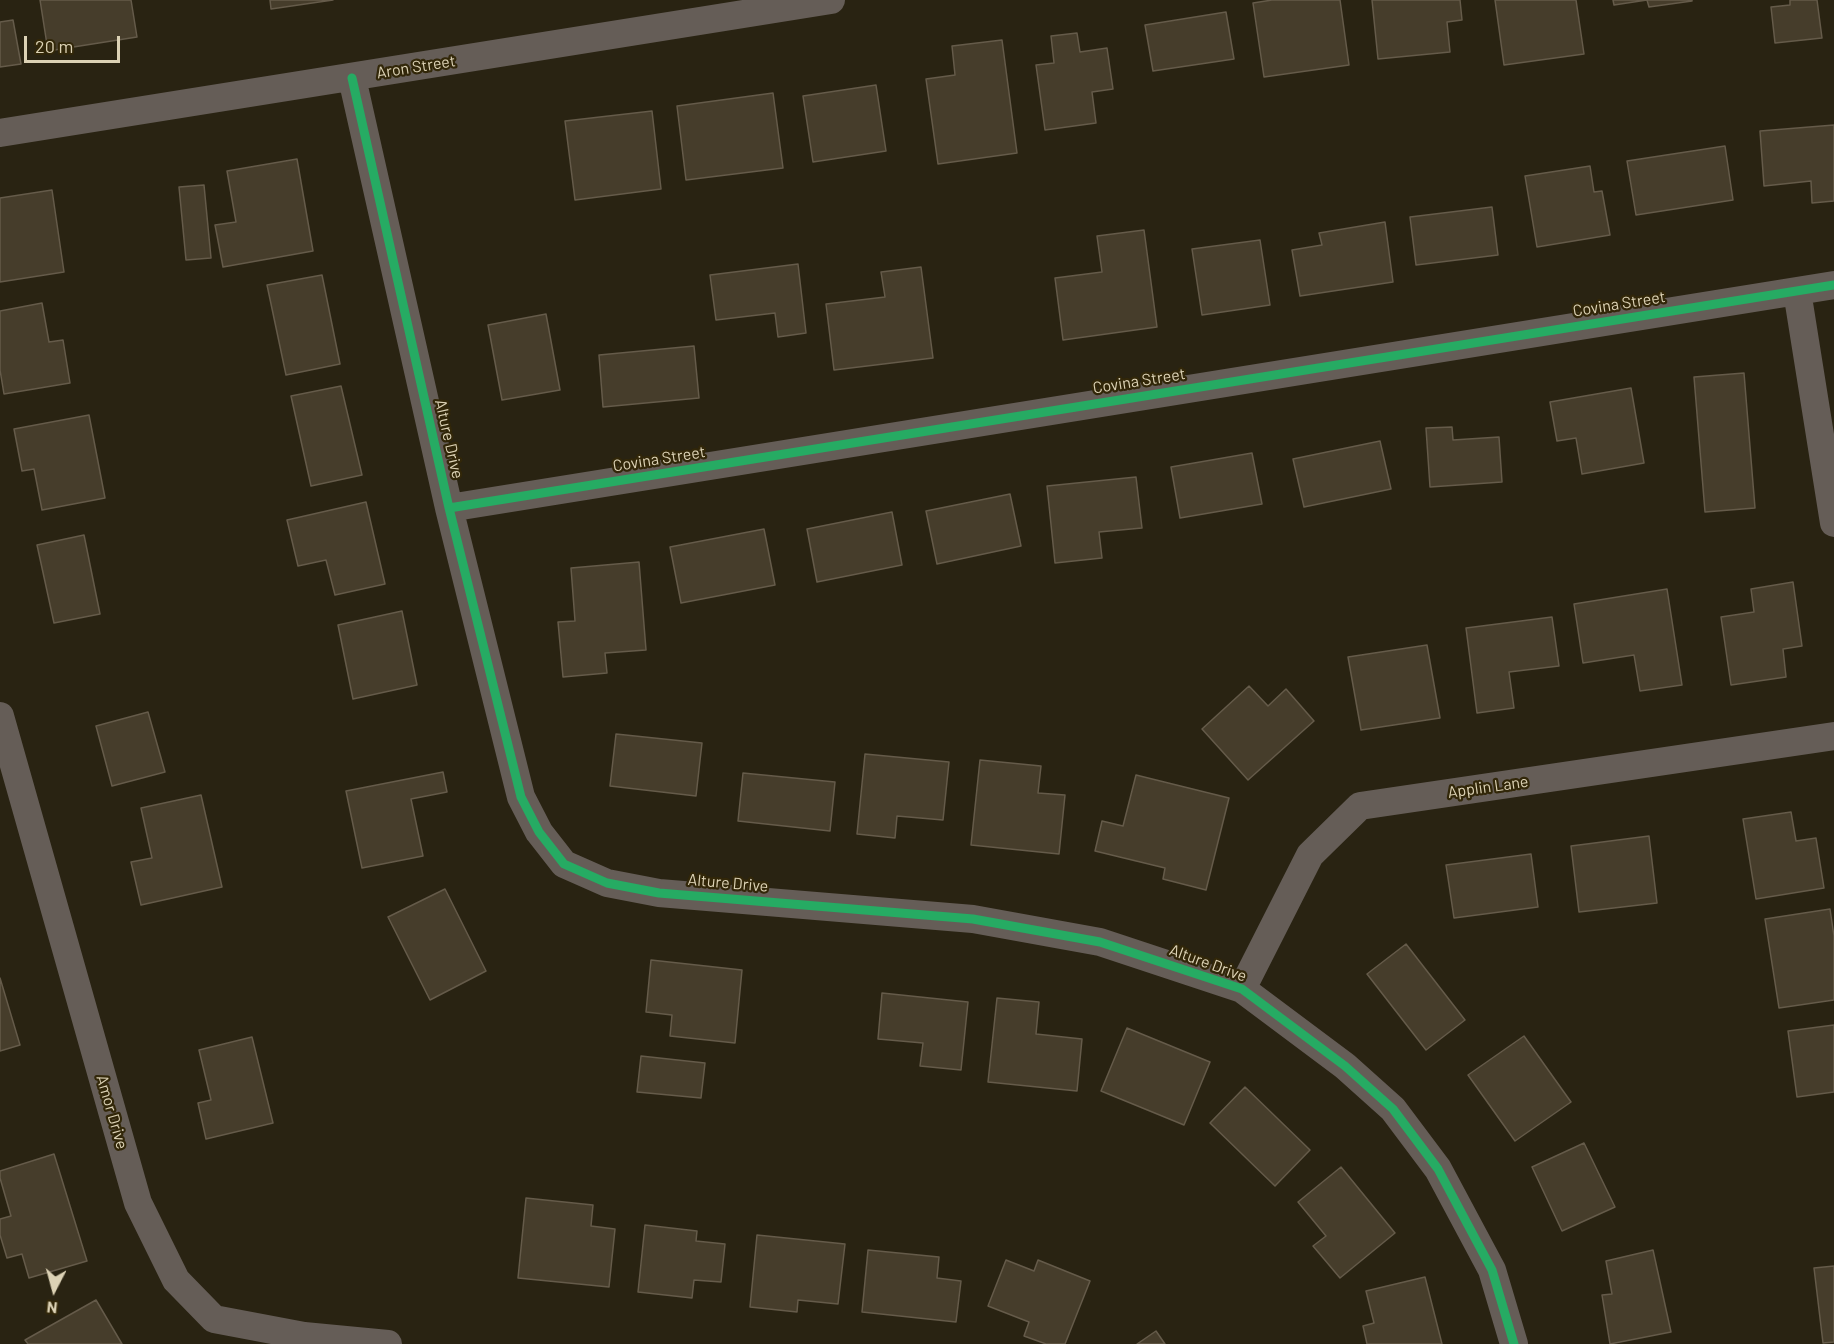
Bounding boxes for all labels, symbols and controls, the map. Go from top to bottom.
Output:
scale bar [27,24,123,62]
text: 20 m [35,35,73,57]
street label: Aron Street [375,51,457,83]
street label: Covina Street [1571,287,1667,321]
street label: Covina Street [1091,364,1187,398]
street label: Alture Drive [431,397,467,481]
street label: Covina Street [611,442,707,476]
street label: Applin Lane [1446,772,1530,802]
street label: Alture Drive [687,870,769,896]
street label: Alture Drive [1167,940,1249,986]
street label: Amor Drive [92,1073,132,1151]
north arrow [24,1260,84,1320]
text: N [46,1298,58,1318]

